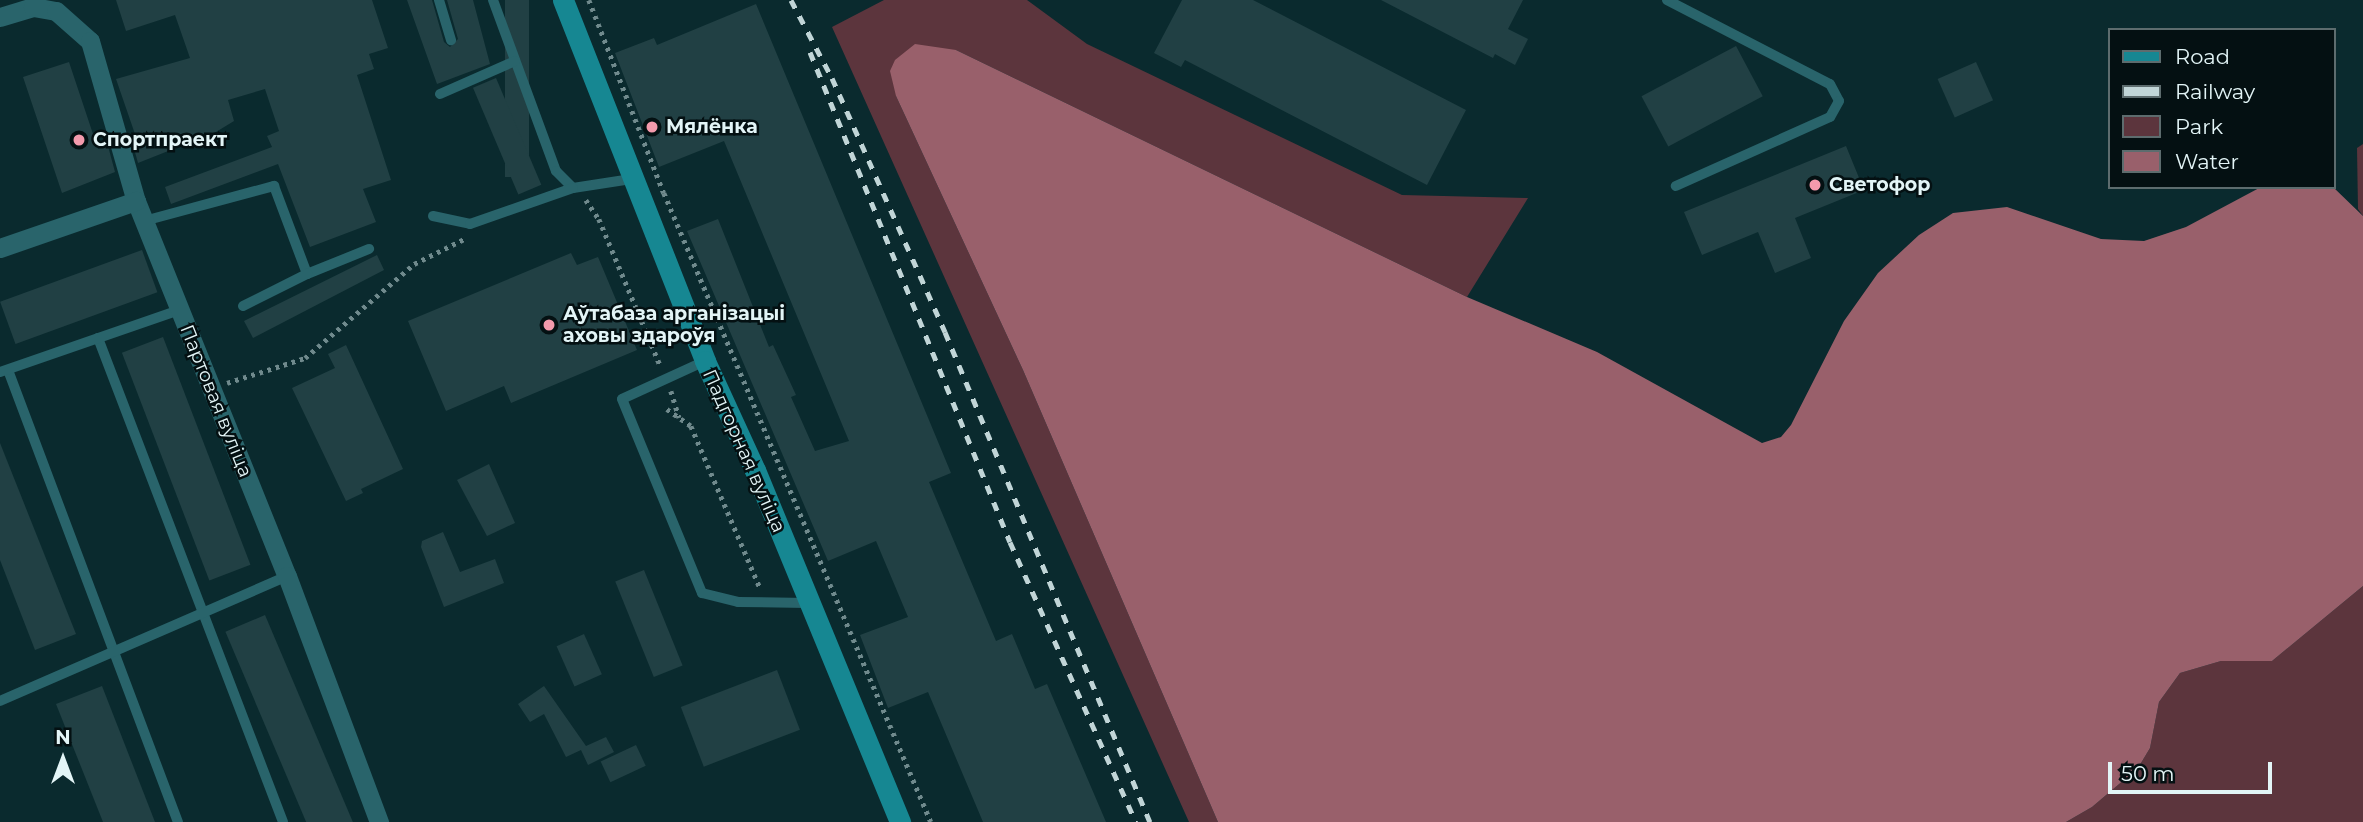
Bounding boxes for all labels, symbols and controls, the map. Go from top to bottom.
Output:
legend [2108,28,2335,189]
text: Road [2175,44,2230,69]
text: Railway [2175,79,2255,104]
text: Park [2175,114,2223,139]
place label: Мялёнка [666,116,758,138]
marker: Мялёнка [644,119,660,135]
place label: Спортпраект [93,129,227,151]
marker: Спортпраект [71,132,87,148]
text: Water [2175,149,2239,174]
place label: Светофор [1829,174,1930,196]
marker: Светофор [1807,177,1823,193]
place label: Аўтабаза арганізацыі аховы здароўя [563,303,785,347]
marker: Аўтабаза арганізацыі аховы здароўя [541,317,557,333]
street label: Партовая вуліца [175,322,257,480]
street label: Падгорная вуліца [698,366,790,536]
north arrow [28,724,98,794]
text: N [55,726,71,749]
scale bar [2111,748,2276,792]
text: 50 m [2121,761,2175,786]

